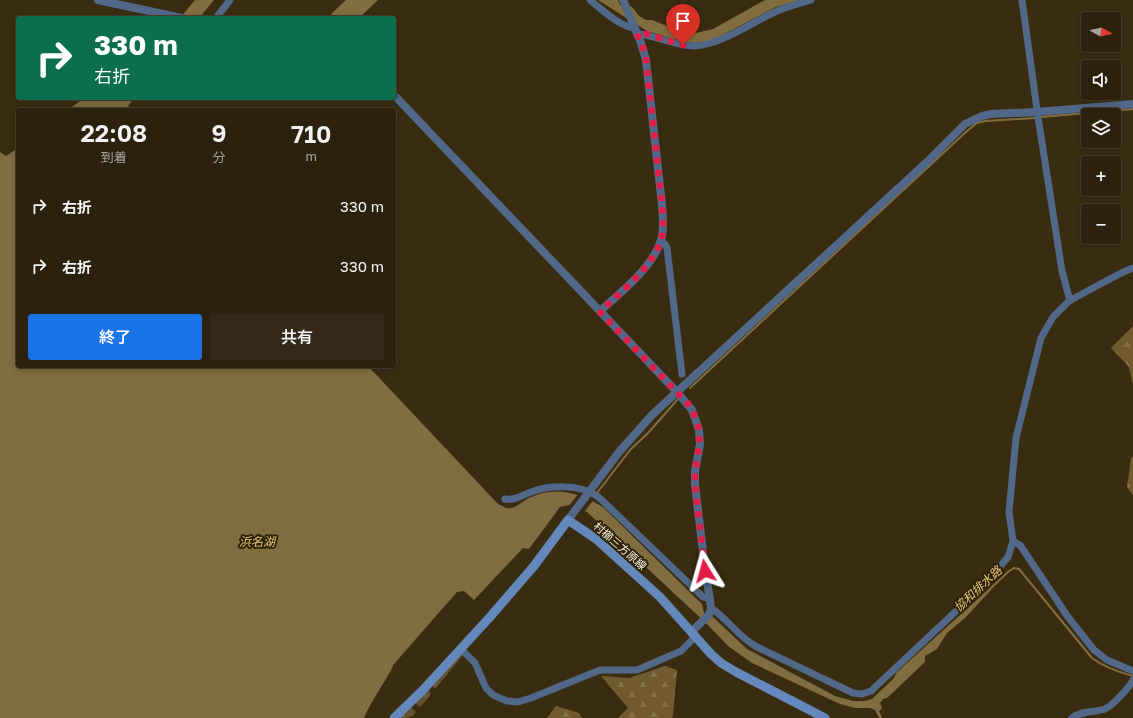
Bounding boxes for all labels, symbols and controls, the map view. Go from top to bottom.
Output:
pin [666,4,700,45]
icon: arrive [672,10,694,32]
north arrow [1081,12,1121,52]
map controls [1081,12,1121,244]
text: 330 m [94,28,178,61]
icon: right [28,32,80,84]
button: sound [1081,60,1121,100]
text: 右折 [94,65,130,87]
button: layers [1081,108,1121,148]
text: 22:08 [80,118,147,147]
text: 9 [212,118,227,147]
text: 710 [291,119,331,148]
text: m [306,148,317,164]
text: 到着 [101,149,127,165]
text: 分 [213,149,226,165]
button: + [1081,156,1121,196]
icon: right [28,195,50,217]
text: 330 m [340,197,384,215]
text: 右折 [62,198,92,216]
button: − [1081,204,1121,244]
icon: right [28,255,50,277]
text: 330 m [340,257,384,275]
text: 右折 [62,258,92,276]
button: 終了 [28,314,202,360]
button: 共有 [210,314,384,360]
street label: 村櫛三方原線 [591,519,649,572]
water label: 浜名湖 [239,534,277,549]
position arrow [684,550,726,592]
water label: 協和排水路 [951,562,1005,615]

